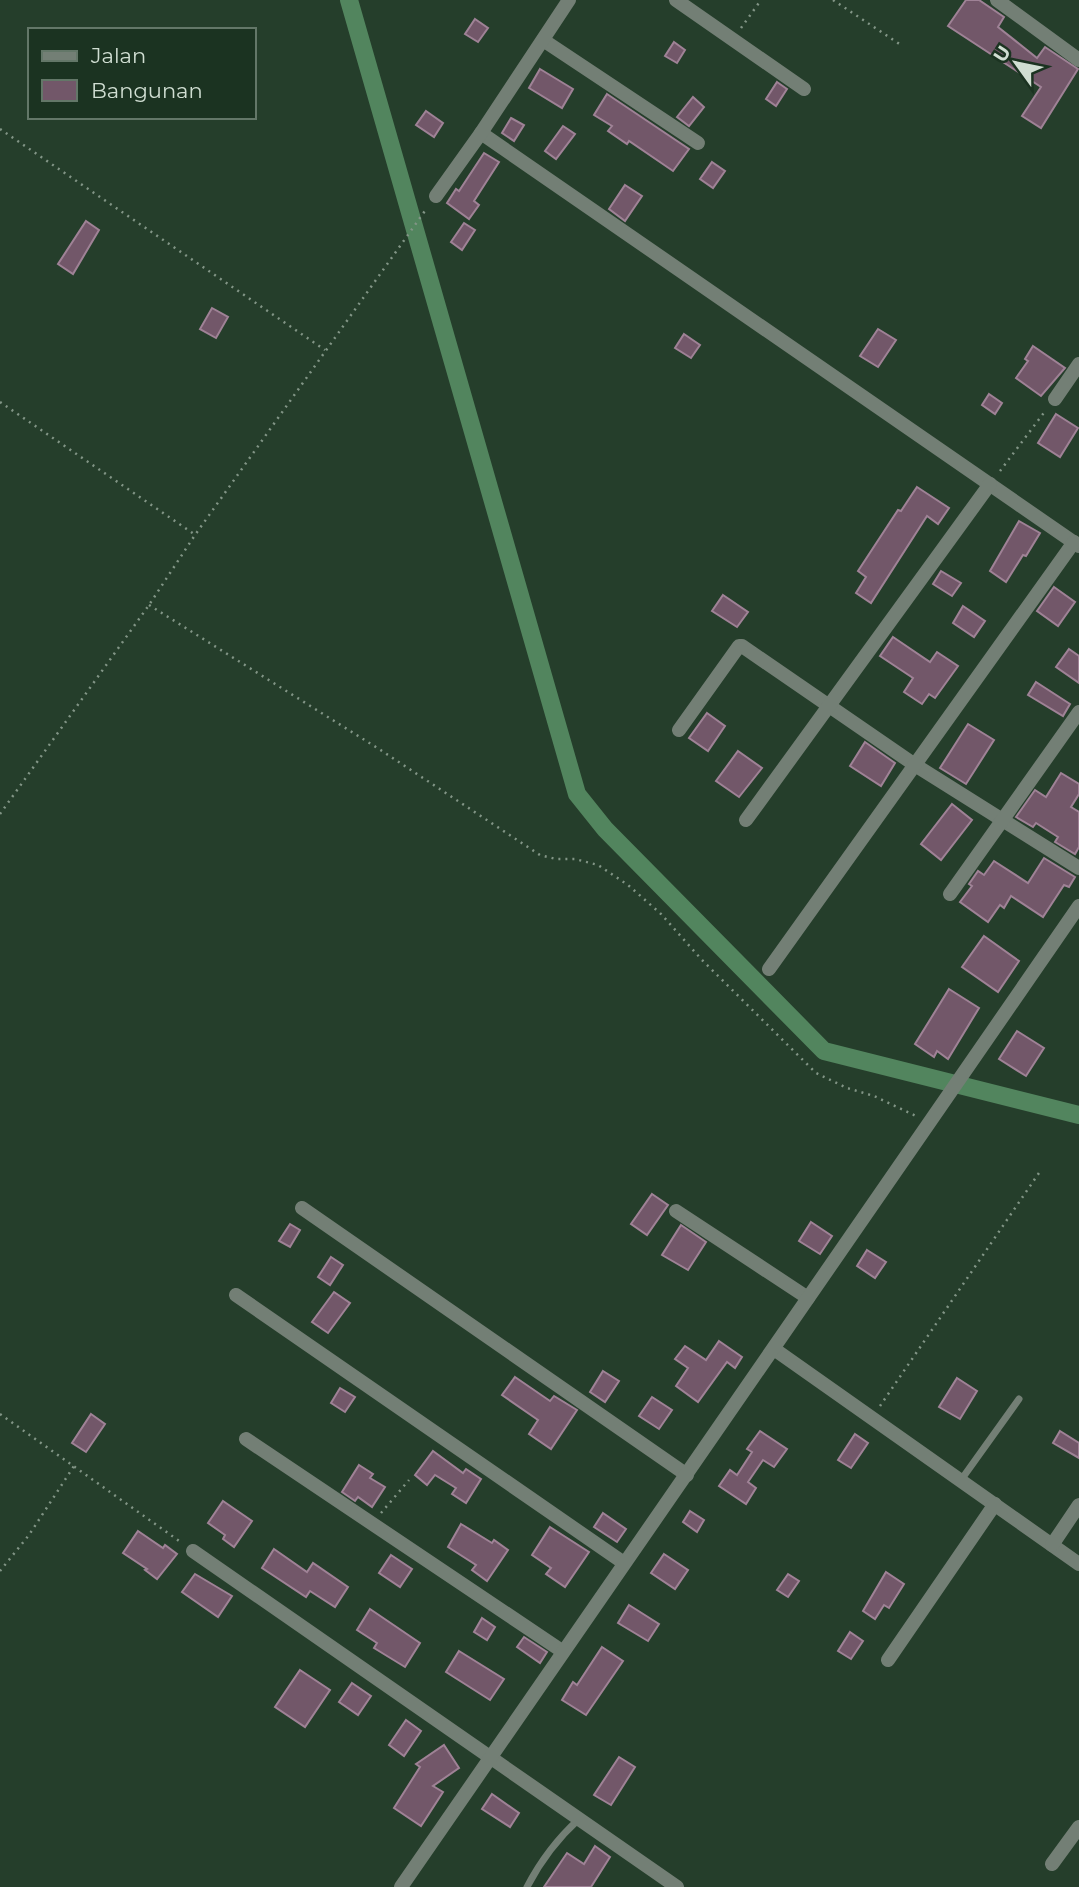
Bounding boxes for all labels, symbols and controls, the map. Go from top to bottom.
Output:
legend [28,28,256,119]
north arrow [981,28,1051,98]
text: U [988,41,1016,67]
text: Jalan [90,43,146,68]
text: Bangunan [91,78,203,103]

